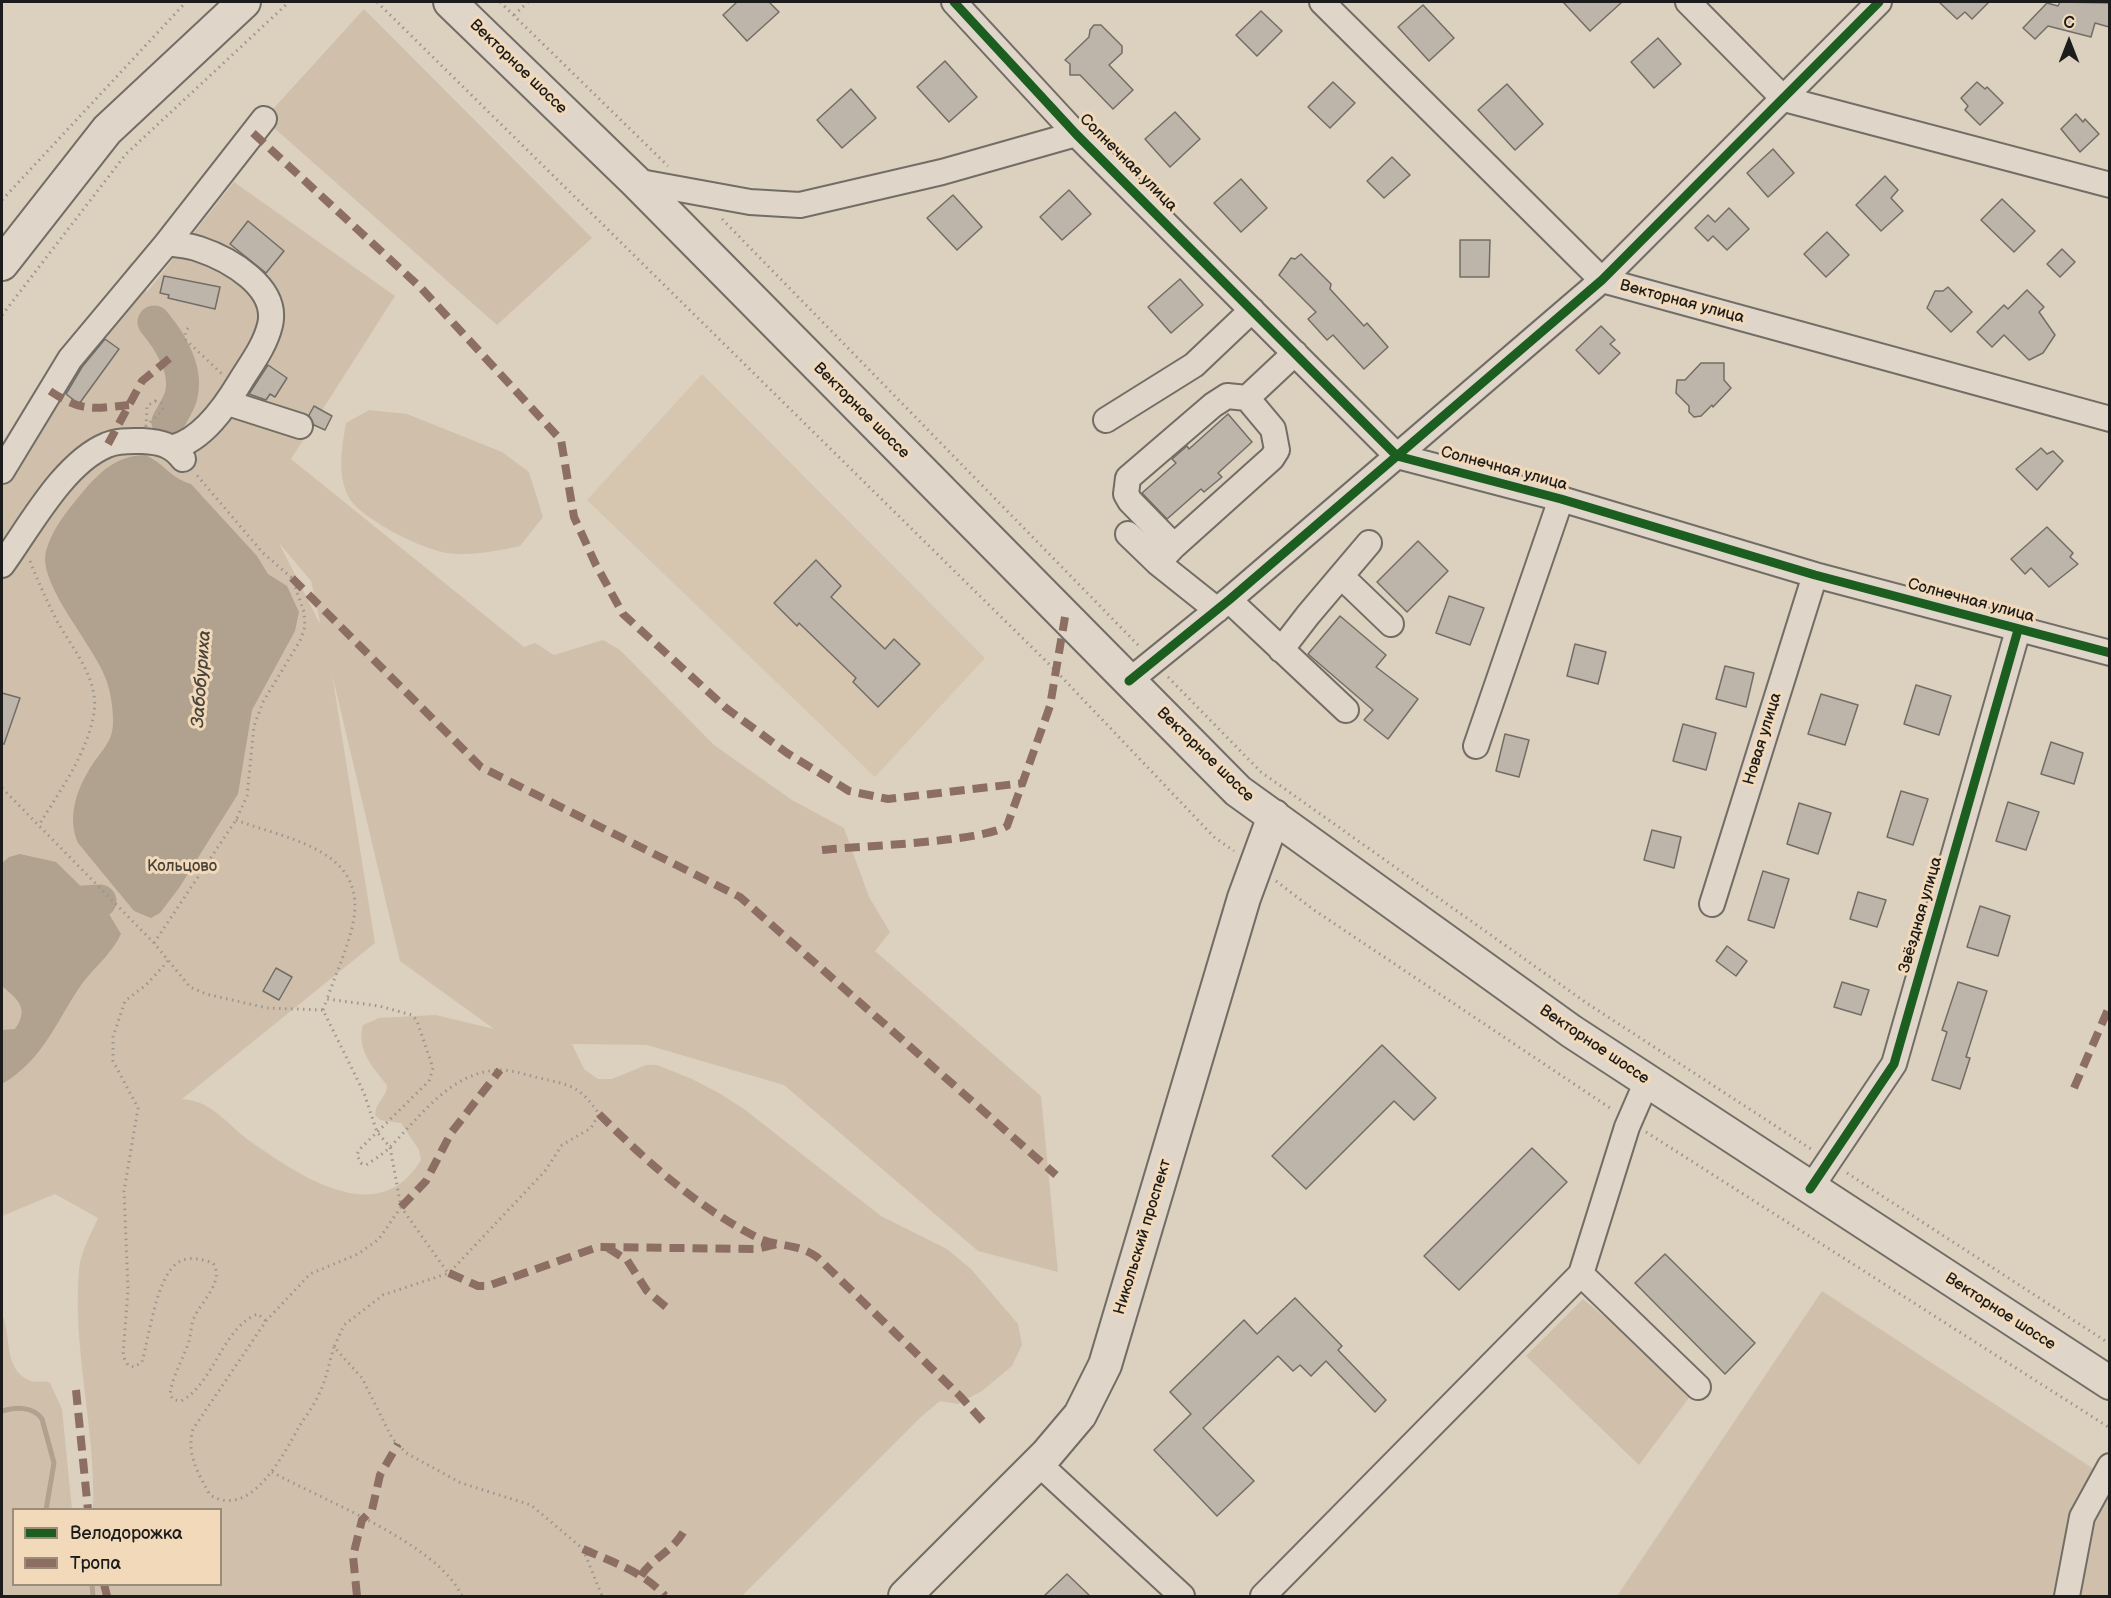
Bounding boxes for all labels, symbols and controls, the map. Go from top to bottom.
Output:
north arrow [2039,12,2099,72]
text: С [2063,14,2075,33]
street label: Векторное шоссе [465,16,571,118]
street label: Солнечная улица [1075,110,1181,216]
street label: Векторная улица [1618,276,1746,328]
street label: Векторное шоссе [809,359,913,463]
street label: Солнечная улица [1439,443,1569,495]
street label: Солнечная улица [1906,575,2036,627]
water label: Забобуриха [188,630,216,728]
street label: Новая улица [1740,691,1786,787]
street label: Векторное шоссе [1152,704,1258,806]
street label: Звёздная улица [1895,855,1947,975]
park label: Кольцово [147,857,217,877]
street label: Векторное шоссе [1536,1001,1652,1089]
street label: Никольский проспект [1110,1157,1176,1317]
street label: Векторное шоссе [1941,1269,2059,1355]
legend [12,1508,222,1586]
text: Велодорожка [70,1523,183,1544]
text: Тропа [70,1553,121,1574]

